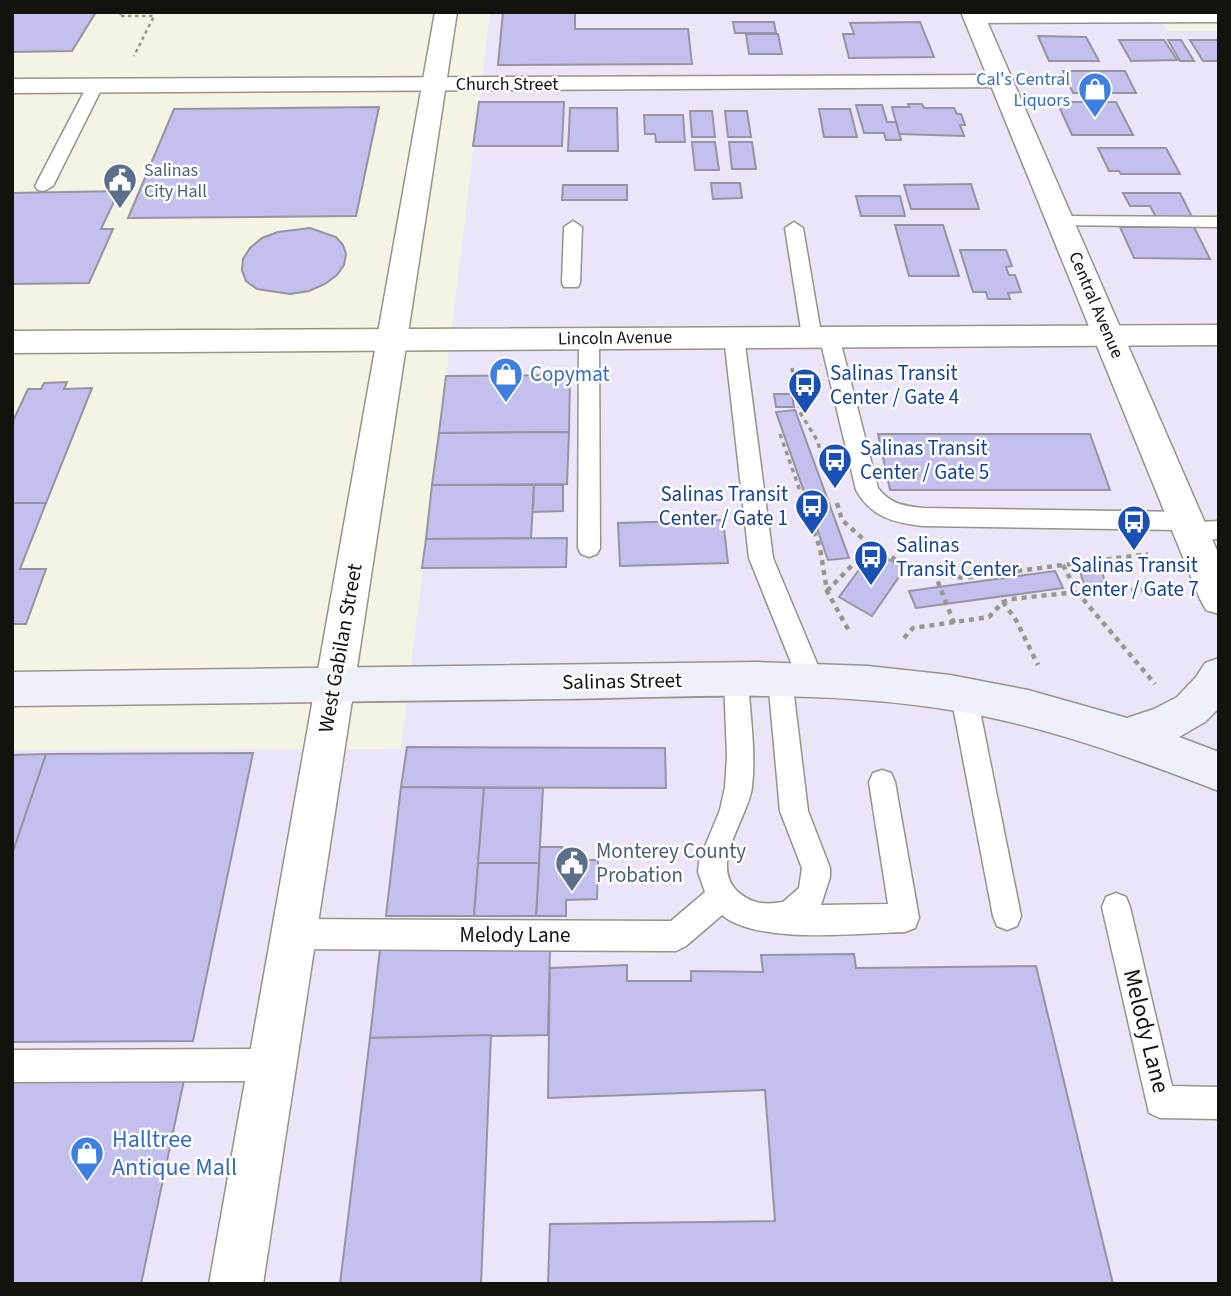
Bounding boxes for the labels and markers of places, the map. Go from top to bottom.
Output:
place label: Cal's Central Liquors [976,67,1070,113]
shop icon: Cal's Central Liquors [1076,70,1114,119]
place label: Salinas City Hall [144,158,207,204]
public building icon: Salinas City Hall [101,161,139,210]
shop icon: Copymat [487,355,525,404]
place label: Salinas Transit Center / Gate 4 [830,358,959,412]
place label: Copymat [530,359,610,389]
bus stop icon: Salinas Transit Center / Gate 4 [786,366,824,415]
place label: Salinas Transit Center / Gate 5 [860,433,989,487]
bus stop icon: Salinas Transit Center / Gate 5 [816,441,854,490]
place label: Salinas Transit Center / Gate 1 [659,479,788,533]
bus stop icon: Salinas Transit Center / Gate 1 [793,487,831,536]
bus stop icon: Salinas Transit Center / Gate 7 [1115,503,1153,552]
place label: Salinas Transit Center [896,530,1020,584]
bus stop icon: Salinas Transit Center [852,538,890,587]
place label: Salinas Transit Center / Gate 7 [1069,550,1199,604]
place label: Monterey County Probation [596,836,746,890]
public building icon: Monterey County Probation [553,844,591,893]
place label: Halltree Antique Mall [112,1122,237,1185]
shop icon: Halltree Antique Mall [68,1134,106,1183]

